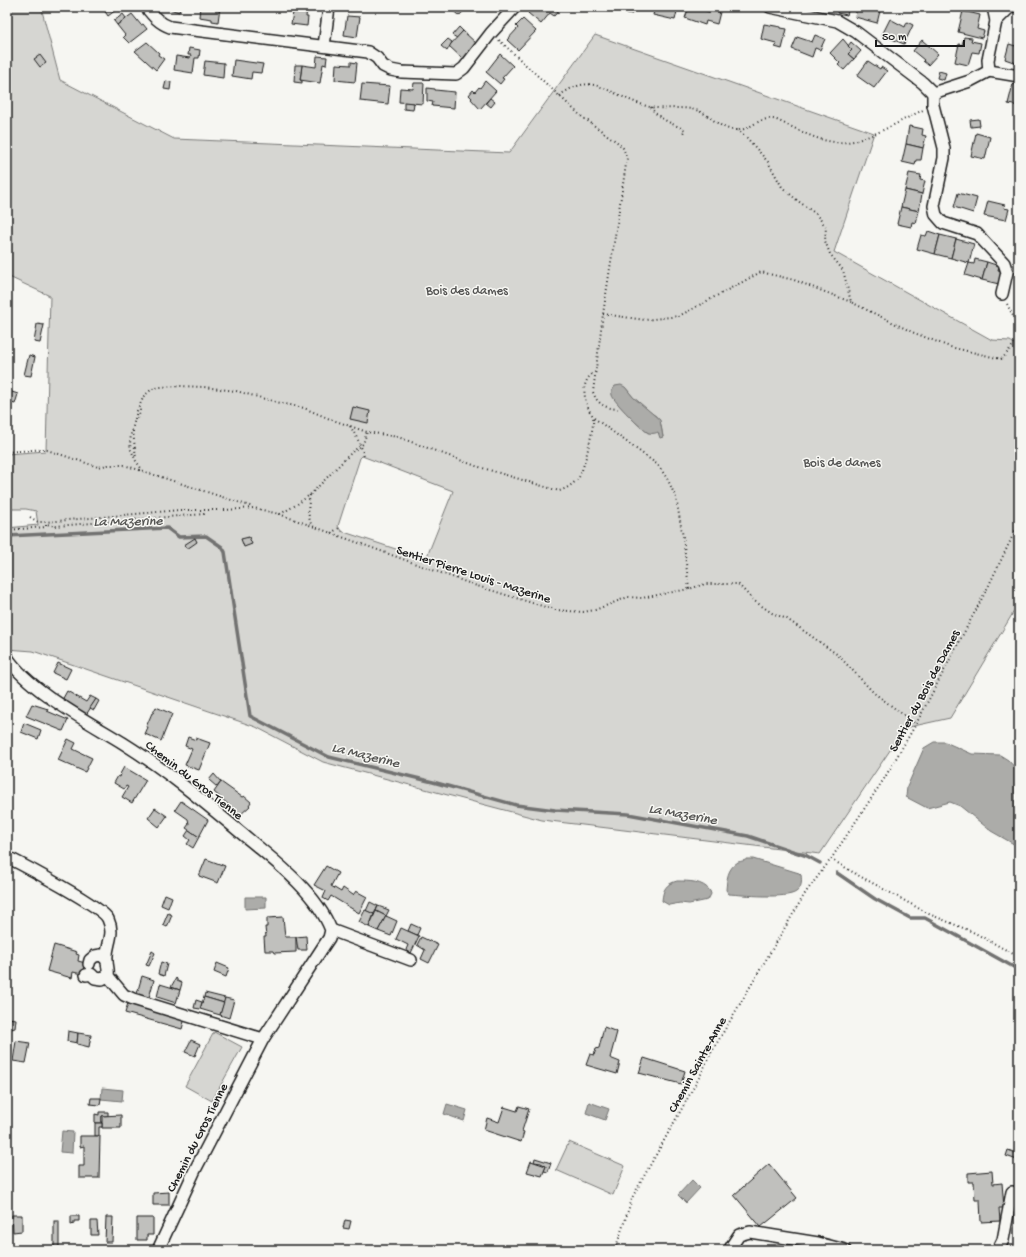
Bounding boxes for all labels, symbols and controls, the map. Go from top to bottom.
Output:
scale bar [876,22,964,48]
text: 50 m [882,31,907,45]
park label: Bois des dames [425,284,509,299]
park label: Bois de dames [802,456,882,471]
water label: La Mazerine [93,513,163,532]
street label: Sentier Pierre Louis - Mazerine [394,543,553,608]
street label: Sentier du Bois de Dames [887,626,964,755]
street label: Chemin du Gros Tienne [142,738,246,824]
water label: La Mazerine [330,740,402,773]
water label: La Mazerine [647,801,719,830]
street label: Chemin Sainte-Anne [666,1014,731,1116]
street label: Chemin du Gros Tienne [164,1081,232,1195]

